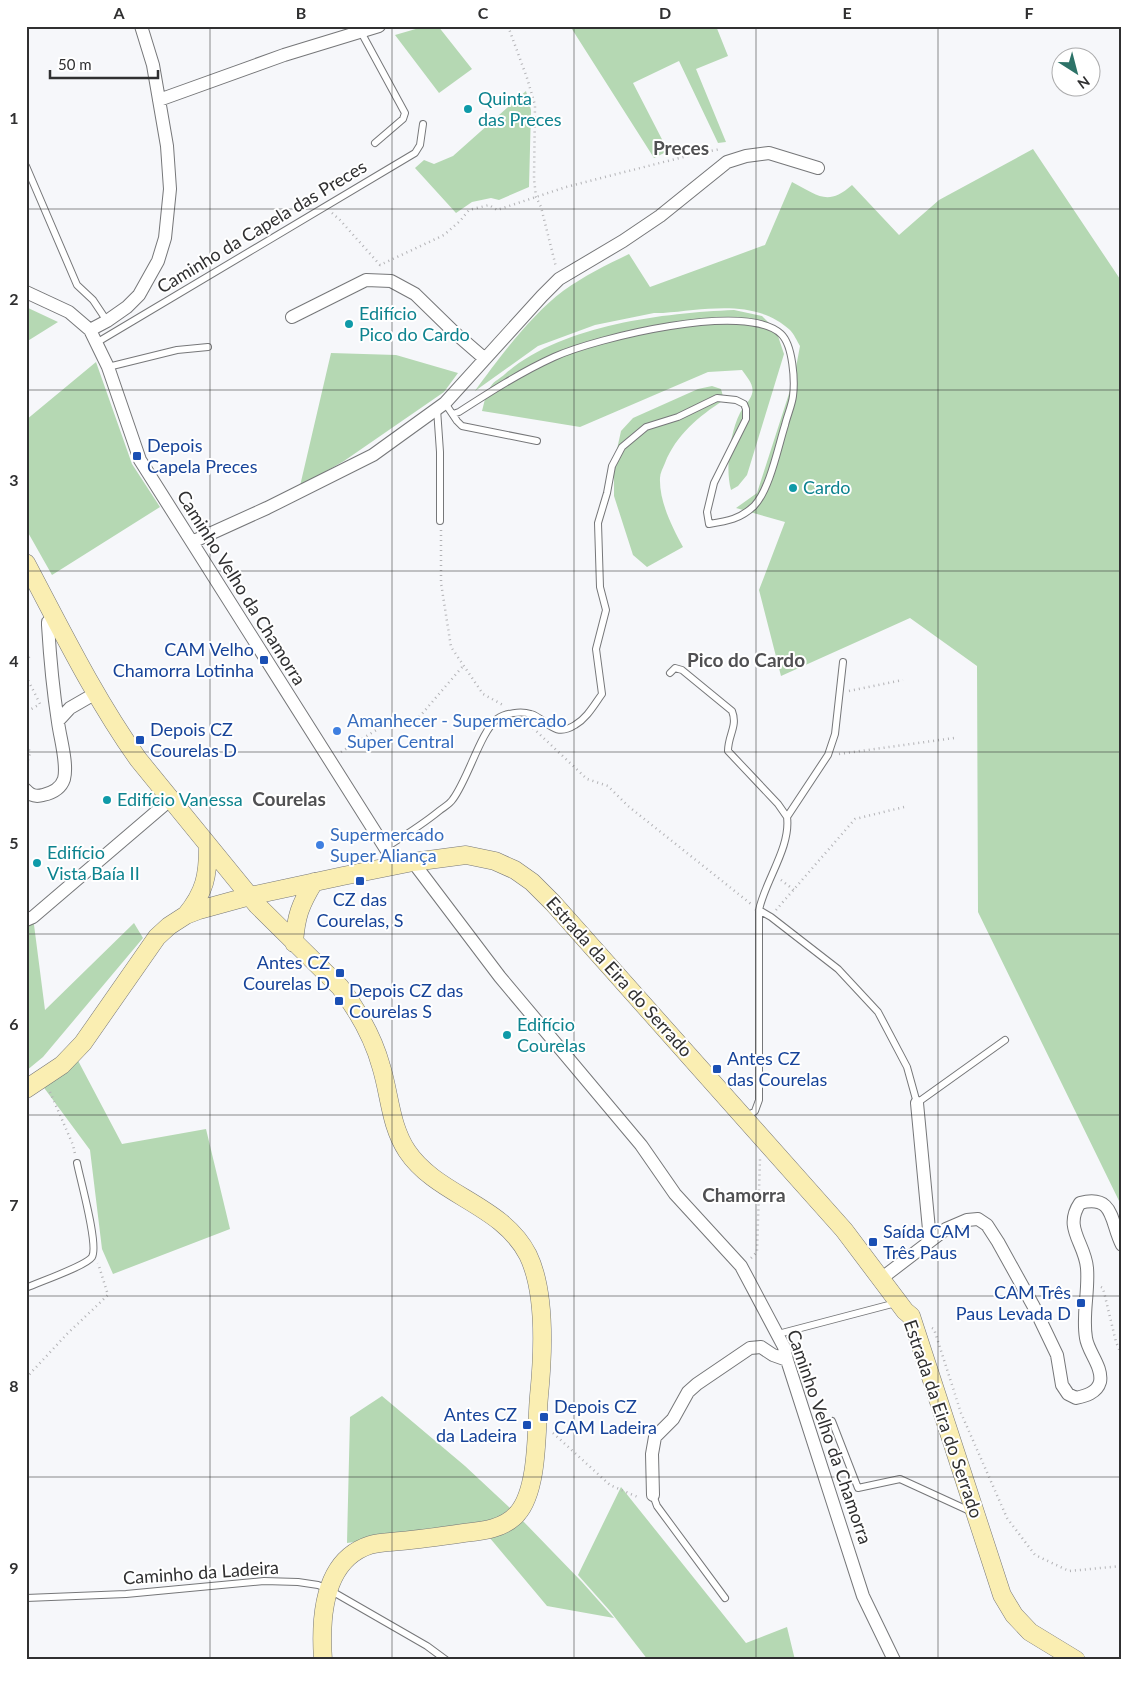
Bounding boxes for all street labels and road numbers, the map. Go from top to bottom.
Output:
street label: Caminho da Capela das Preces [153,155,370,298]
street label: Caminho Velho da Chamorra [173,486,311,689]
street label: Estrada da Eira do Serrado [542,892,698,1061]
street label: Estrada da Eira do Serrado [900,1317,988,1521]
street label: Caminho Velho da Chamorra [783,1327,877,1547]
street label: Caminho da Ladeira [122,1556,280,1588]

